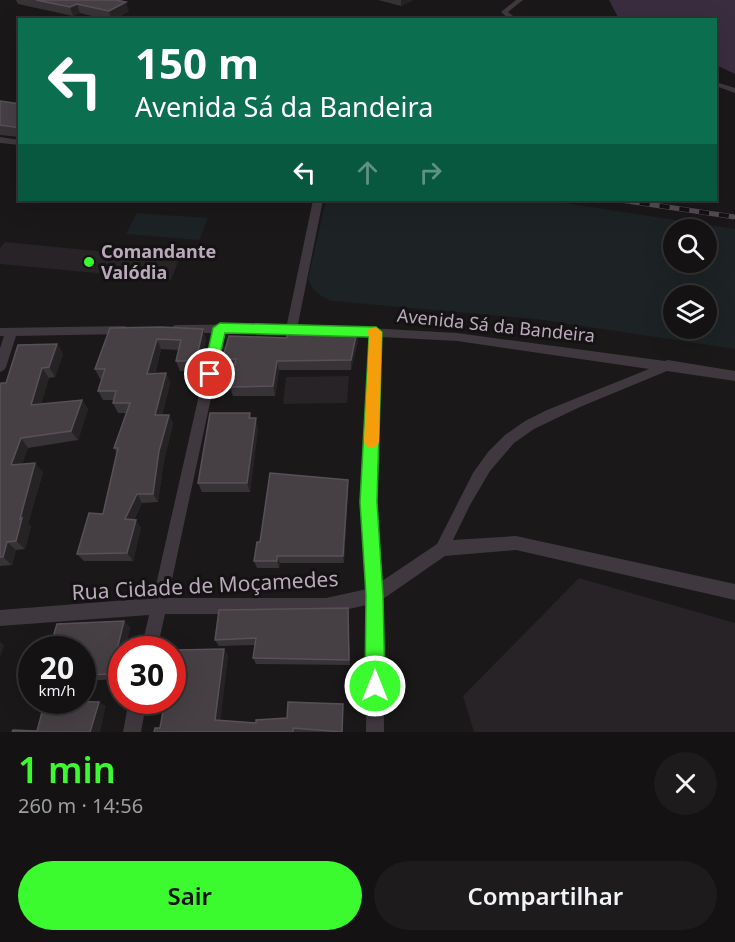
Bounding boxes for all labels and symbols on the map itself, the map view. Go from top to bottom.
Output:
place label: Comandante Valódia [101,239,216,284]
marker: Comandante Valódia [82,255,96,269]
street label: Avenida Sá da Bandeira [396,303,596,347]
pin [184,348,235,399]
street label: Rua Cidade de Moçamedes [71,564,339,606]
speed limit sign: 30 [108,636,186,714]
position arrow [343,654,407,718]

